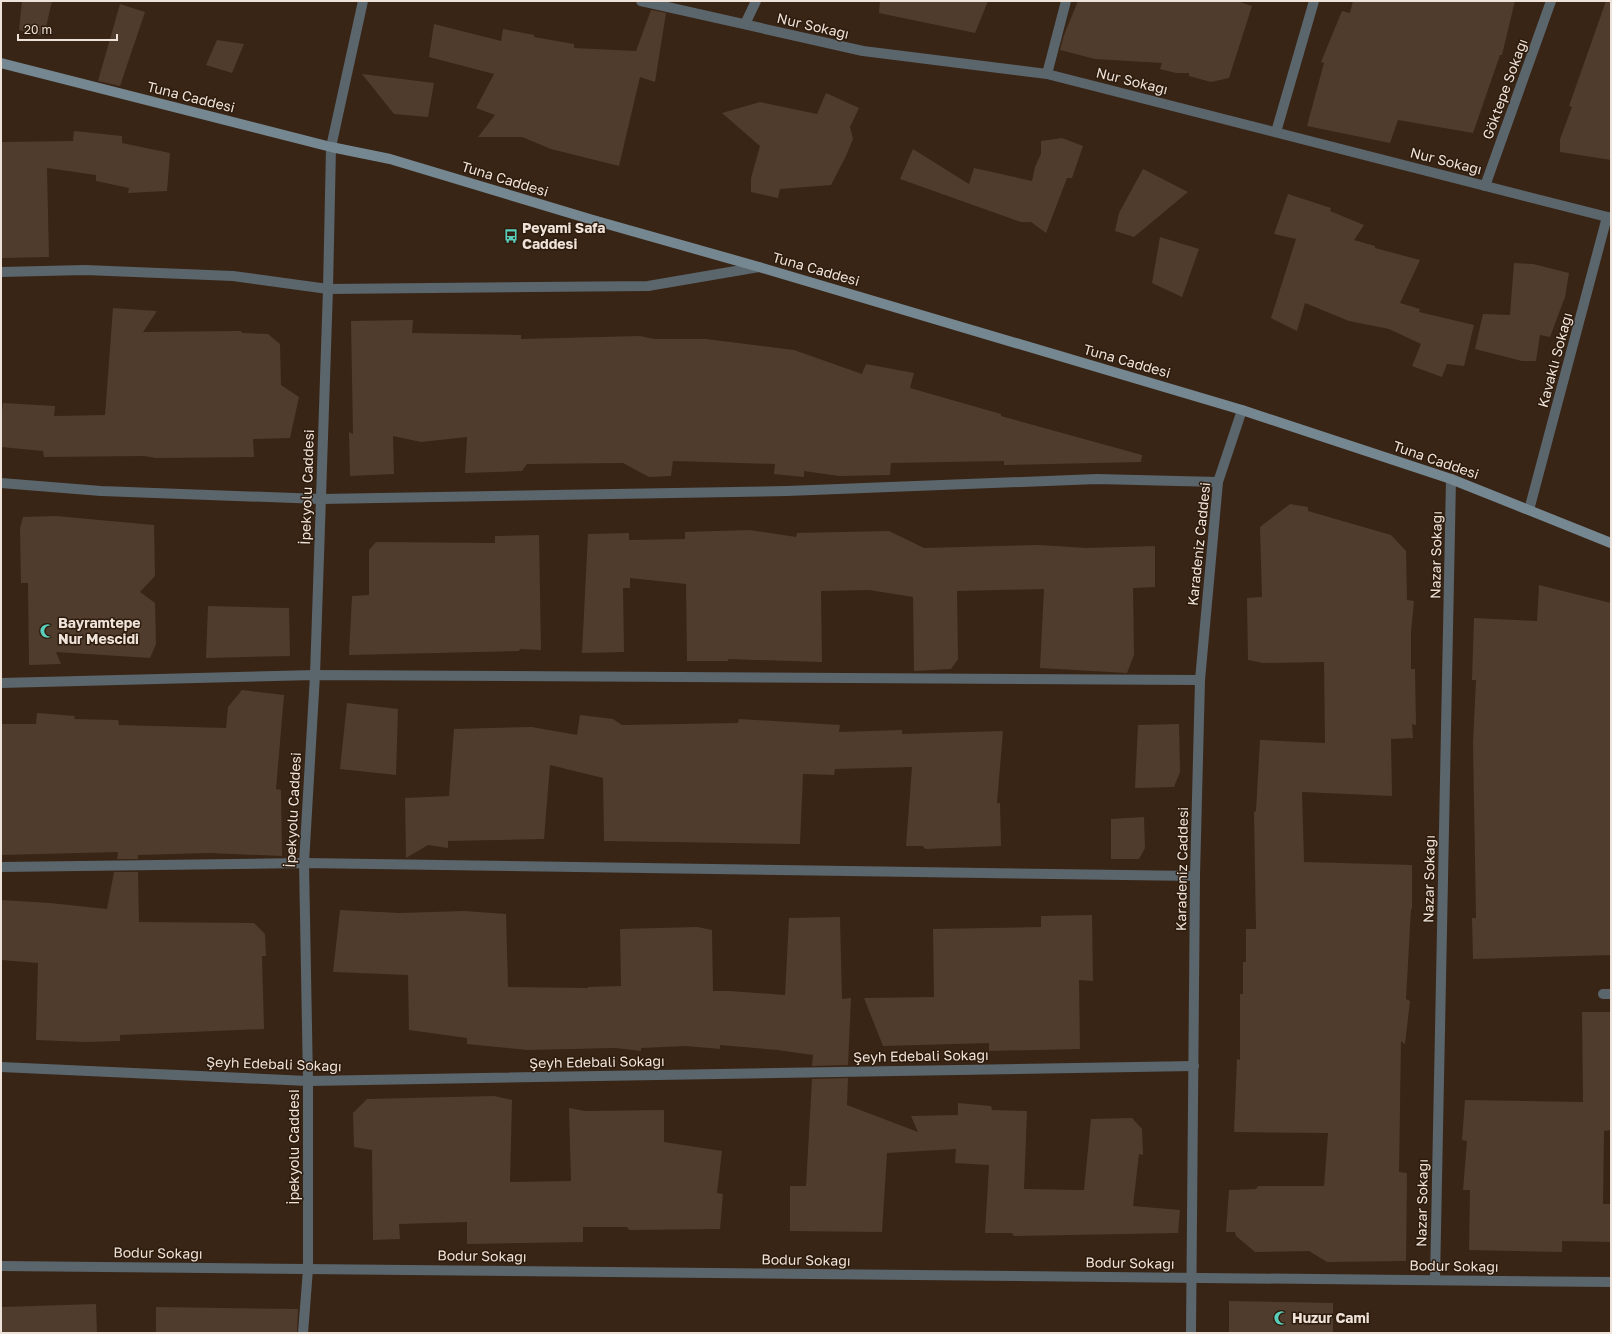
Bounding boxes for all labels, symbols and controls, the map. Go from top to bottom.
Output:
street label: Nur Sokağı [775,9,851,42]
scale bar [18,16,117,42]
text: 20 m [24,22,52,37]
street label: Göktepe Sokağı [1478,36,1531,141]
street label: Nur Sokağı [1094,63,1170,98]
street label: Tuna Caddesi [145,77,237,116]
street label: Nur Sokağı [1408,143,1484,178]
street label: Tuna Caddesi [460,157,551,200]
place label: Peyami Safa Caddesi [522,219,605,252]
bus stop icon: Peyami Safa Caddesi [503,228,519,244]
street label: Tuna Caddesi [771,248,862,289]
street label: Kavaklı Sokağı [1534,311,1575,409]
street label: Tuna Caddesi [1082,340,1173,381]
street label: İpekyolu Caddesi [296,429,317,545]
street label: Tuna Caddesi [1391,437,1481,482]
street label: Karadeniz Caddesi [1184,481,1213,607]
street label: Nazar Sokağı [1426,511,1445,599]
place label: Bayramtepe Nur Mescidi [58,614,141,647]
mosque icon: Bayramtepe Nur Mescidi [39,623,55,639]
street label: İpekyolu Caddesi [281,752,304,868]
street label: Karadeniz Caddesi [1172,807,1191,931]
street label: Nazar Sokağı [1419,835,1438,923]
street label: Şeyh Edebali Sokağı [853,1046,989,1065]
street label: Şeyh Edebali Sokağı [529,1052,665,1071]
street label: Şeyh Edebali Sokağı [206,1053,342,1074]
street label: İpekyolu Caddesi [285,1089,302,1205]
street label: Nazar Sokağı [1412,1159,1431,1247]
street label: Bodur Sokağı [113,1243,203,1262]
street label: Bodur Sokağı [437,1246,527,1265]
street label: Bodur Sokağı [761,1250,851,1269]
street label: Bodur Sokağı [1085,1253,1175,1272]
street label: Bodur Sokağı [1409,1256,1499,1275]
place label: Huzur Cami [1292,1309,1370,1326]
mosque icon: Huzur Cami [1273,1310,1289,1326]

